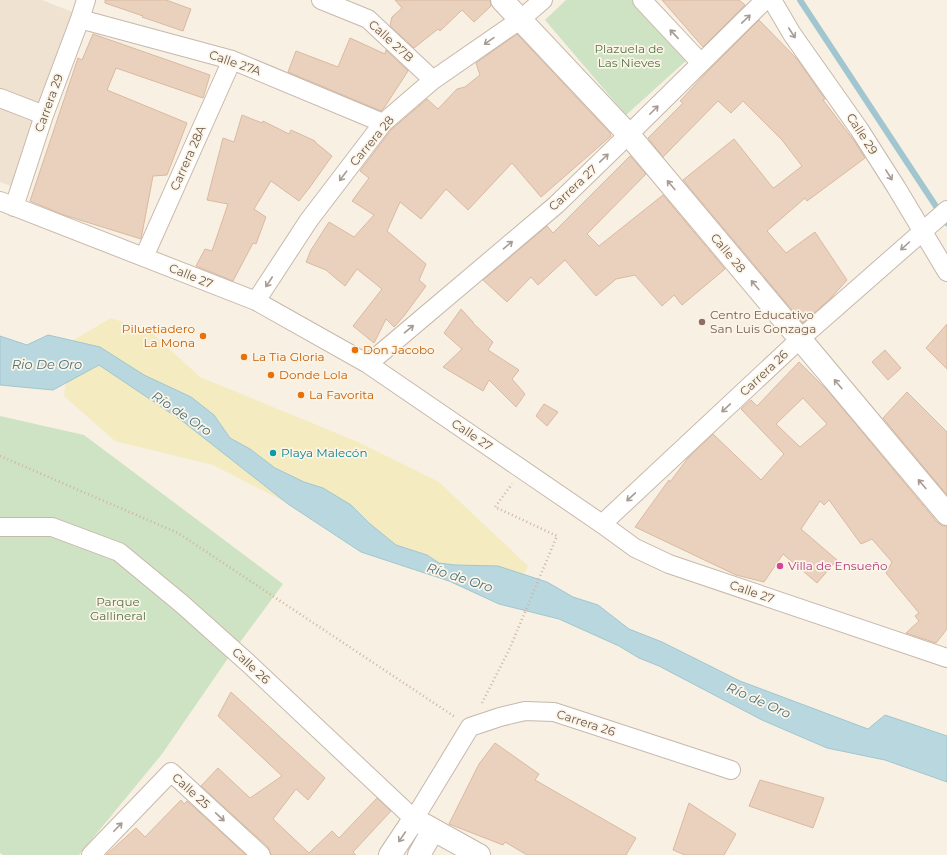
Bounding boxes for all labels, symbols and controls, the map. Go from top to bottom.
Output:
one-way arrow [741,14,751,23]
street label: Calle 27B [366,17,417,65]
one-way arrow [788,27,796,38]
one-way arrow [669,29,679,39]
one-way arrow [483,37,494,45]
park label: Plazuela de Las Nieves [594,41,664,70]
street label: Calle 27A [207,47,264,79]
street label: Carrera 29 [31,72,66,134]
one-way arrow [649,105,659,115]
street label: Calle 29 [843,110,881,157]
street label: Carrera 28 [346,112,397,169]
street label: Carrera 28A [167,123,209,193]
one-way arrow [599,153,609,163]
street label: Carrera 27 [545,162,600,214]
one-way arrow [885,169,893,181]
one-way arrow [339,170,347,181]
one-way arrow [667,180,676,191]
street label: Calle 28 [708,230,749,276]
one-way arrow [503,241,513,250]
one-way arrow [900,241,910,250]
street label: Calle 27 [167,260,215,291]
one-way arrow [265,277,273,288]
one-way arrow [750,279,759,290]
place label: Centro Educativo San Luis Gonzaga [710,307,816,336]
marker: Centro Educativo San Luis Gonzaga [697,317,707,327]
place label: Piluetiadero La Mona [122,321,195,350]
one-way arrow [403,325,414,334]
marker: Piluetiadero La Mona [198,331,208,341]
place label: Don Jacobo [363,342,435,357]
marker: Don Jacobo [350,345,360,355]
street label: Carrera 26 [736,346,791,399]
place label: La Tia Gloria [252,349,325,364]
marker: La Tia Gloria [239,352,249,362]
water label: Rio De Oro [12,356,82,372]
place label: Donde Lola [279,367,348,382]
marker: Donde Lola [266,370,276,380]
one-way arrow [834,379,843,390]
water label: Río de Oro [149,387,215,439]
place label: La Favorita [309,387,374,402]
marker: La Favorita [296,390,306,400]
one-way arrow [721,403,731,412]
street label: Calle 27 [449,415,496,454]
place label: Playa Malecón [281,445,368,460]
marker: Playa Malecón [268,448,278,458]
one-way arrow [917,478,926,489]
one-way arrow [626,492,636,502]
place label: Villa de Ensueño [788,558,888,573]
water label: Río de Oro [425,559,495,595]
marker: Villa de Ensueño [775,561,785,571]
street label: Calle 27 [728,577,776,606]
park label: Parque Gallineral [90,594,146,623]
street label: Calle 26 [229,644,273,687]
water label: Río de Oro [724,679,794,721]
street label: Carrera 26 [555,706,617,739]
street label: Calle 25 [169,770,214,812]
one-way arrow [215,812,225,822]
one-way arrow [113,822,123,832]
one-way arrow [398,831,406,843]

